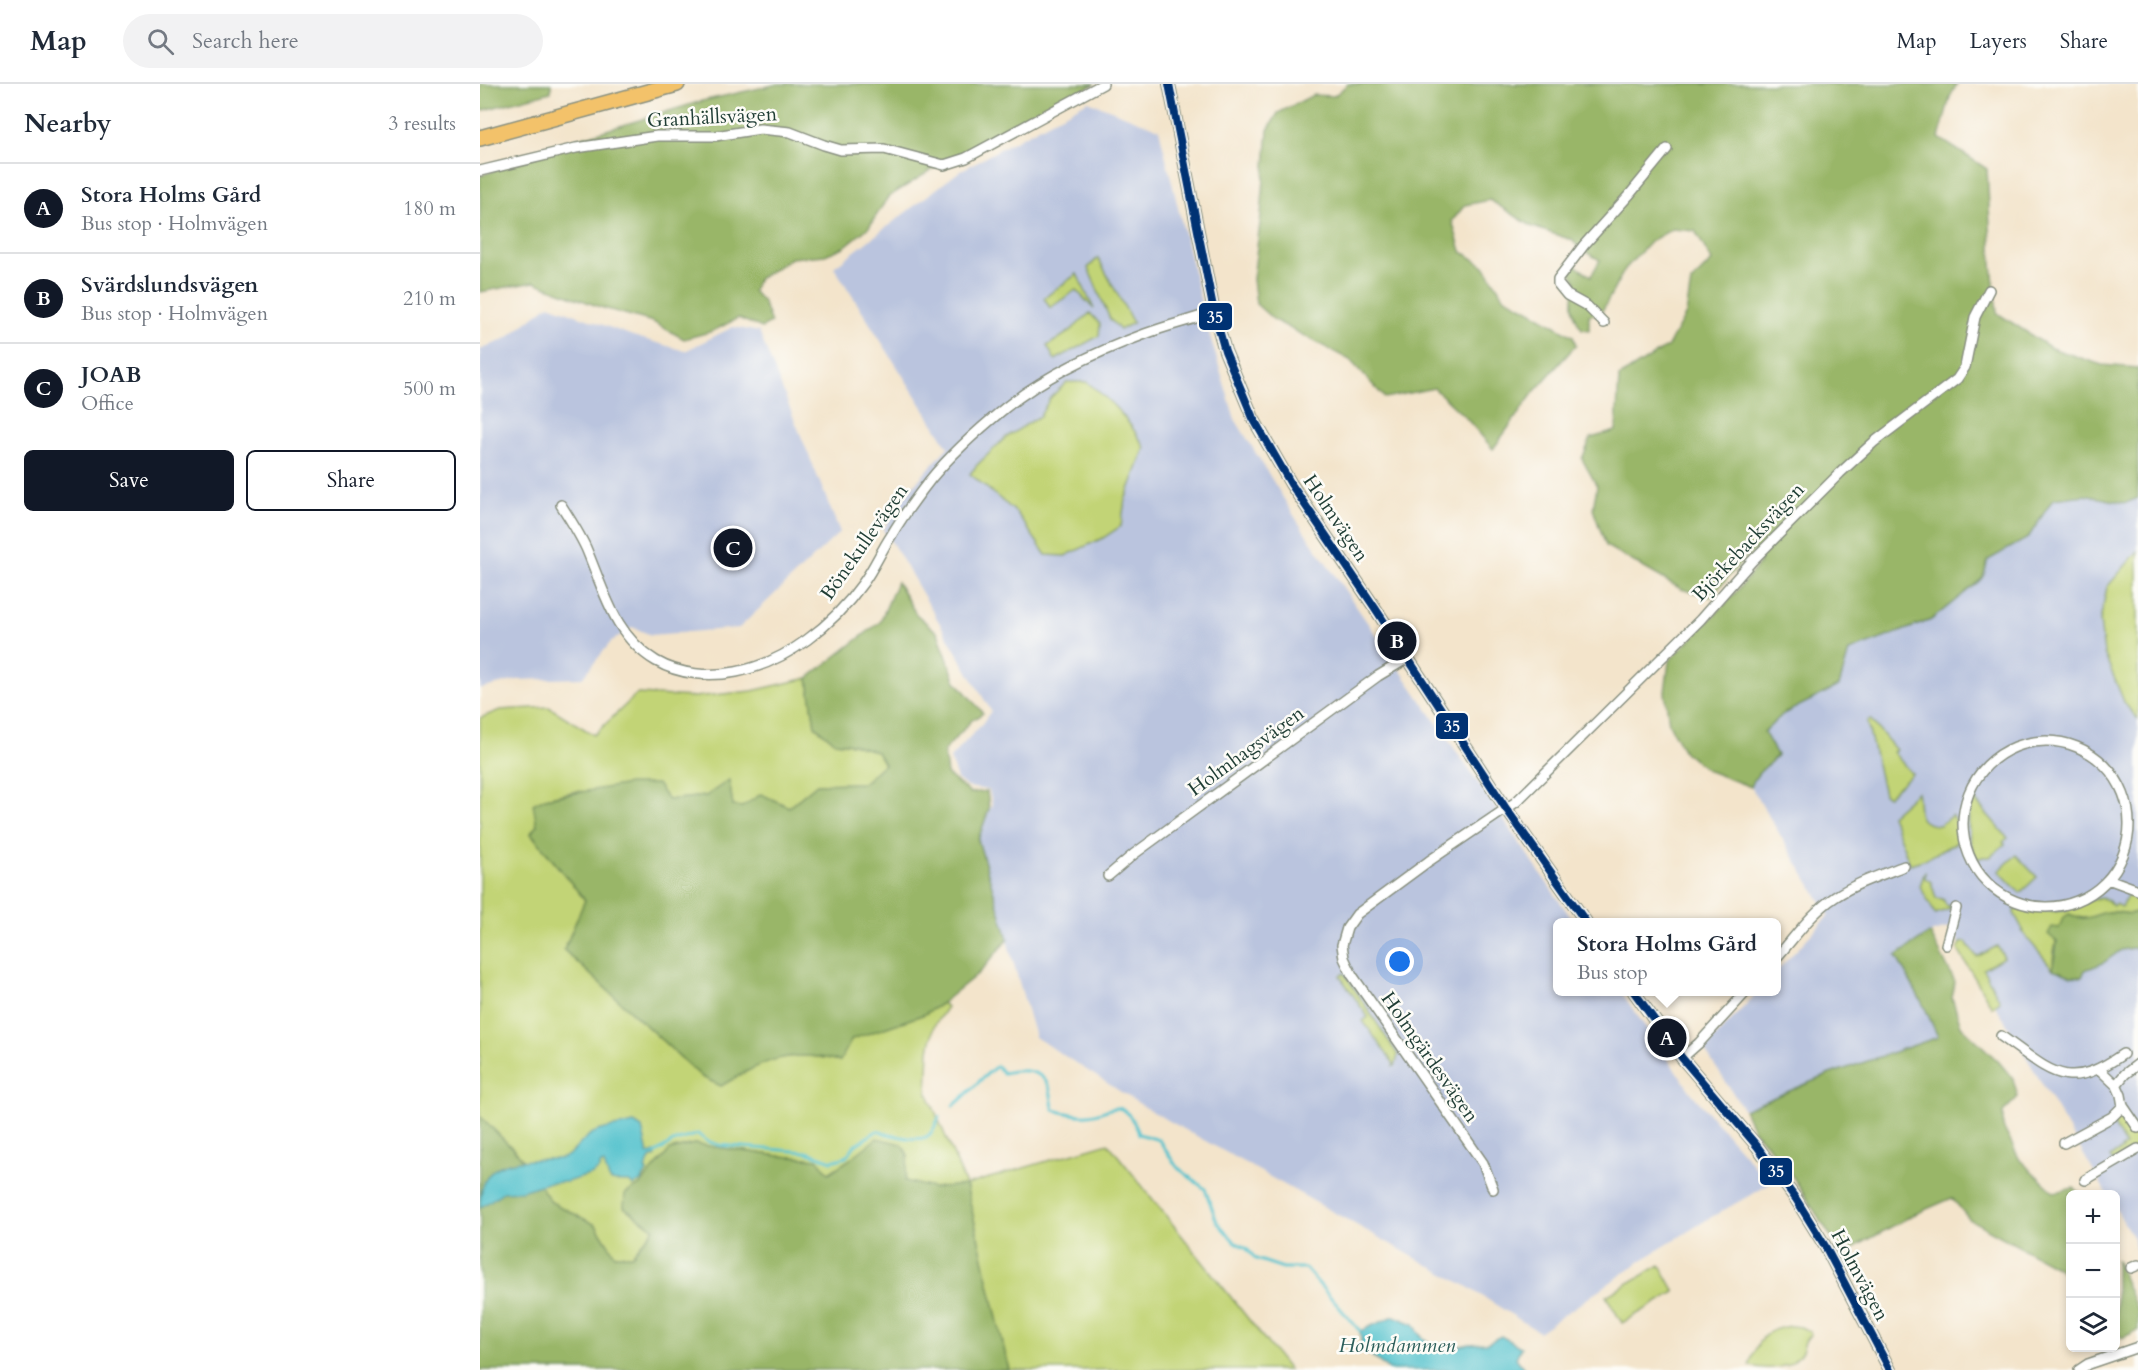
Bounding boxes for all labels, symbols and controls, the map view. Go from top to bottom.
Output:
search box [123,14,543,68]
text: Map [30,22,87,60]
icon: search [144,25,177,58]
text: Search here [192,26,299,56]
text: Map [1897,27,1937,56]
text: Layers [1970,27,2027,56]
text: Share [2060,27,2108,56]
street label: Granhällsvägen [646,100,778,134]
text: Nearby [24,106,112,141]
text: 3 results [388,110,456,137]
text: Stora Holms Gård [81,180,261,210]
text: A [36,195,51,222]
text: 180 m [403,195,456,222]
text: Bus stop · Holmvägen [81,210,268,237]
text: Svärdslundsvägen [81,270,258,300]
text: B [36,285,51,312]
text: 210 m [403,285,456,312]
text: Bus stop · Holmvägen [81,300,268,327]
line badge: 35 [1198,302,1233,331]
text: 35 [1207,307,1223,329]
text: JOAB [81,360,142,390]
text: C [36,375,51,402]
text: 500 m [403,375,456,402]
text: Office [81,390,134,417]
button: Save [24,450,234,511]
button: Share [246,450,456,511]
street label: Holmvägen [1297,469,1376,568]
street label: Björkebacksvägen [1686,476,1811,607]
street label: Bönekullevägen [814,478,915,606]
pin: C [714,526,752,570]
pin: B [1378,618,1416,664]
street label: Holmhagsvägen [1182,699,1310,802]
line badge: 35 [1435,712,1469,740]
text: 35 [1444,716,1460,738]
popup [1553,918,1781,996]
text: Stora Holms Gård [1577,929,1757,959]
your location [1385,947,1414,976]
text: Bus stop [1577,959,1648,986]
street label: Holmgärdesvägen [1375,986,1486,1128]
pin: A [1648,1016,1686,1060]
line badge: 35 [1759,1157,1793,1186]
text: 35 [1768,1161,1784,1183]
map controls [2066,1190,2120,1352]
button: + [2066,1190,2120,1244]
street label: Holmvägen [1825,1224,1896,1326]
button: − [2066,1244,2120,1298]
button: layers [2066,1298,2120,1352]
water label: Holmdammen [1339,1331,1456,1360]

